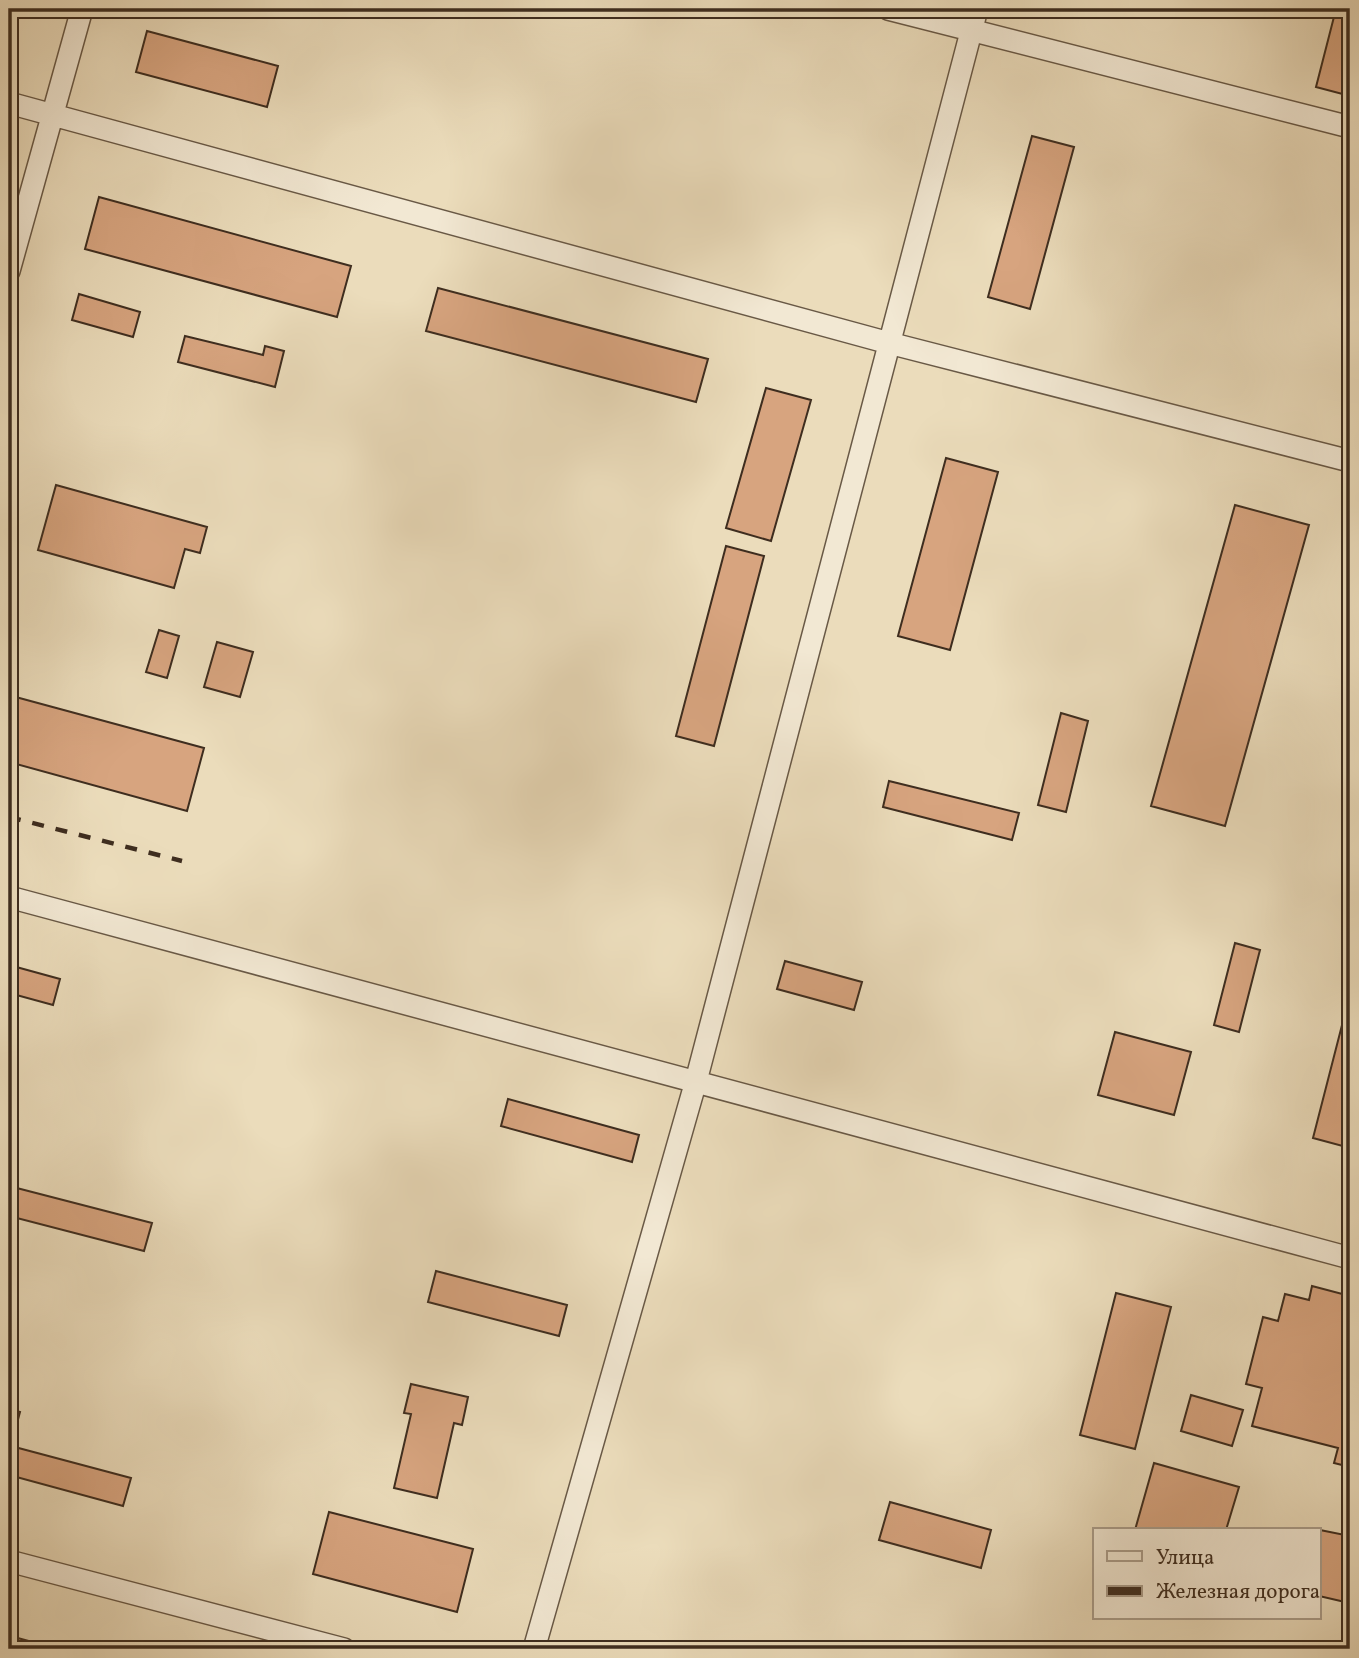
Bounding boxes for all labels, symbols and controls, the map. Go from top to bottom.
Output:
legend [1093,1528,1320,1620]
text: Улица [1156,1544,1214,1573]
text: Железная дорога [1156,1578,1320,1607]

